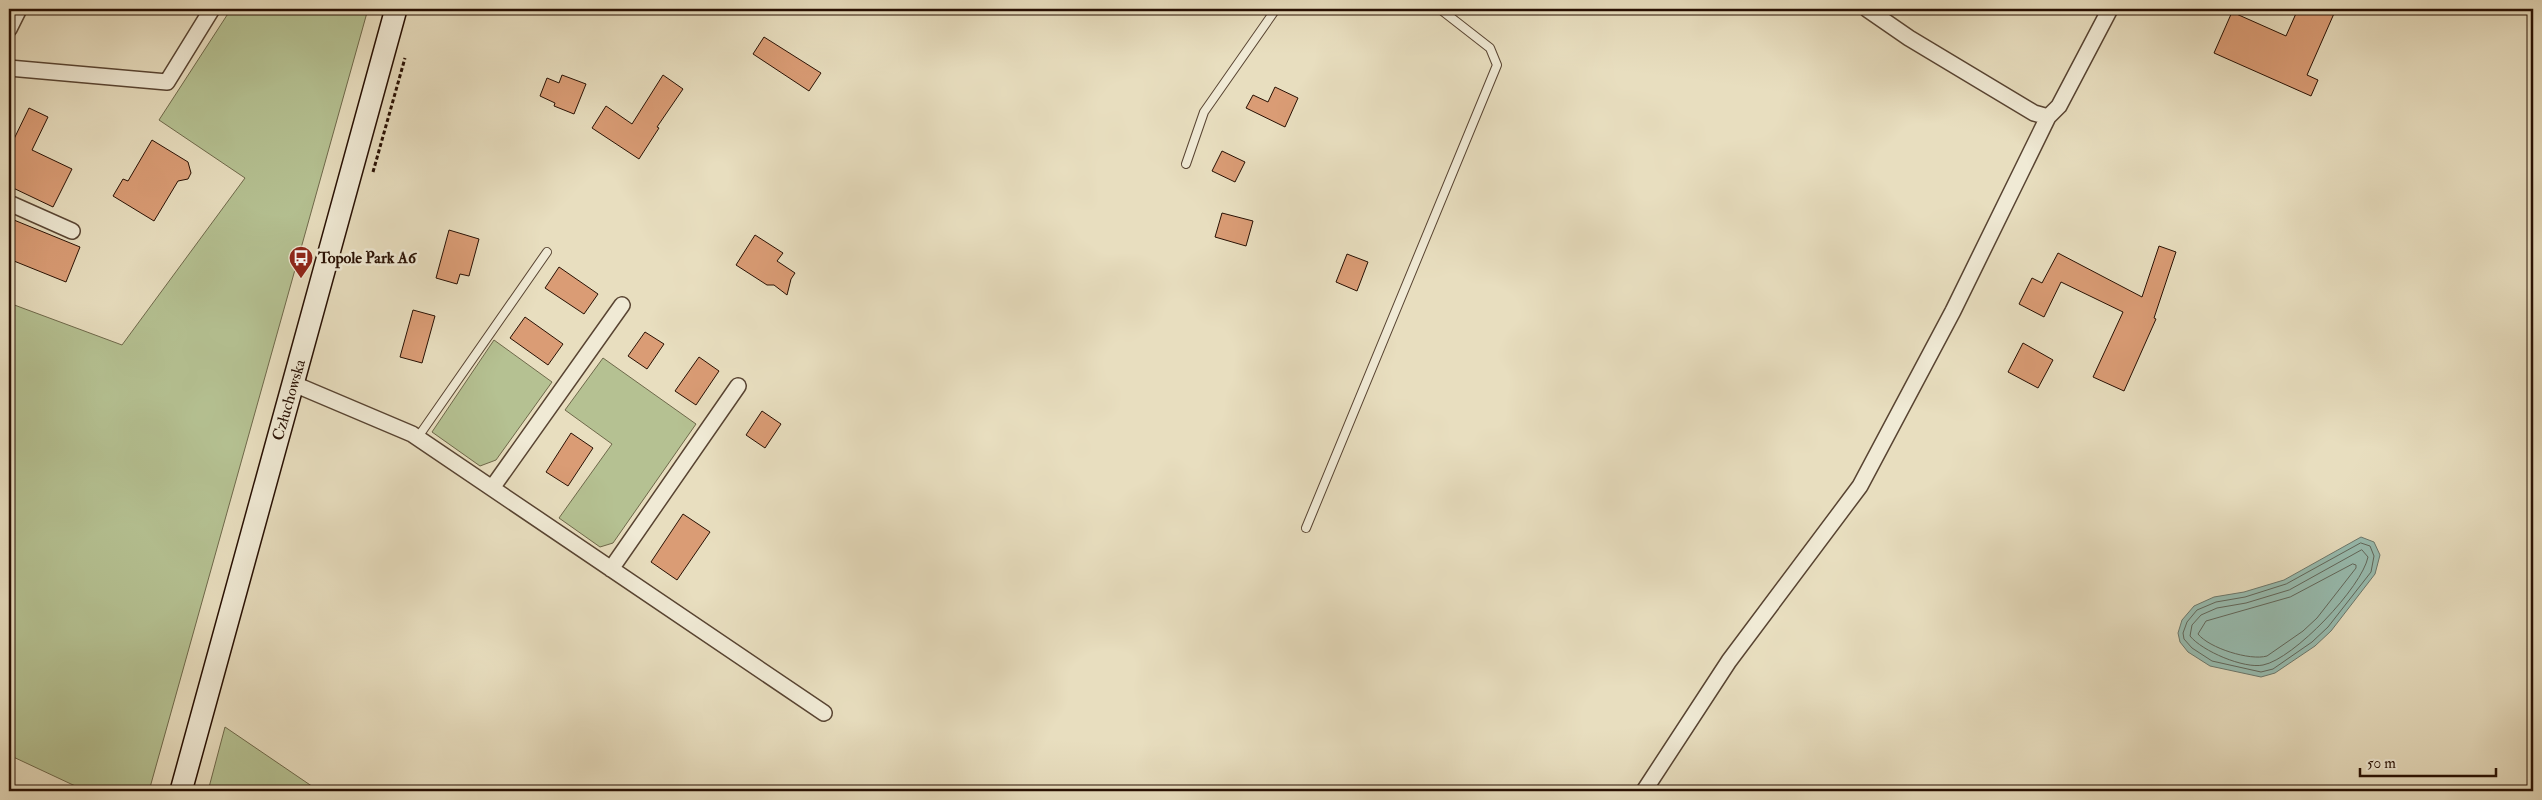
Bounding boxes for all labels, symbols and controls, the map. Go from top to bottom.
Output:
bus stop icon: Topole Park A6 [288,245,314,279]
place label: Topole Park A6 [317,248,418,269]
street label: Człuchowska [268,357,310,443]
scale bar [2360,745,2496,777]
text: 50 m [2367,754,2396,773]

